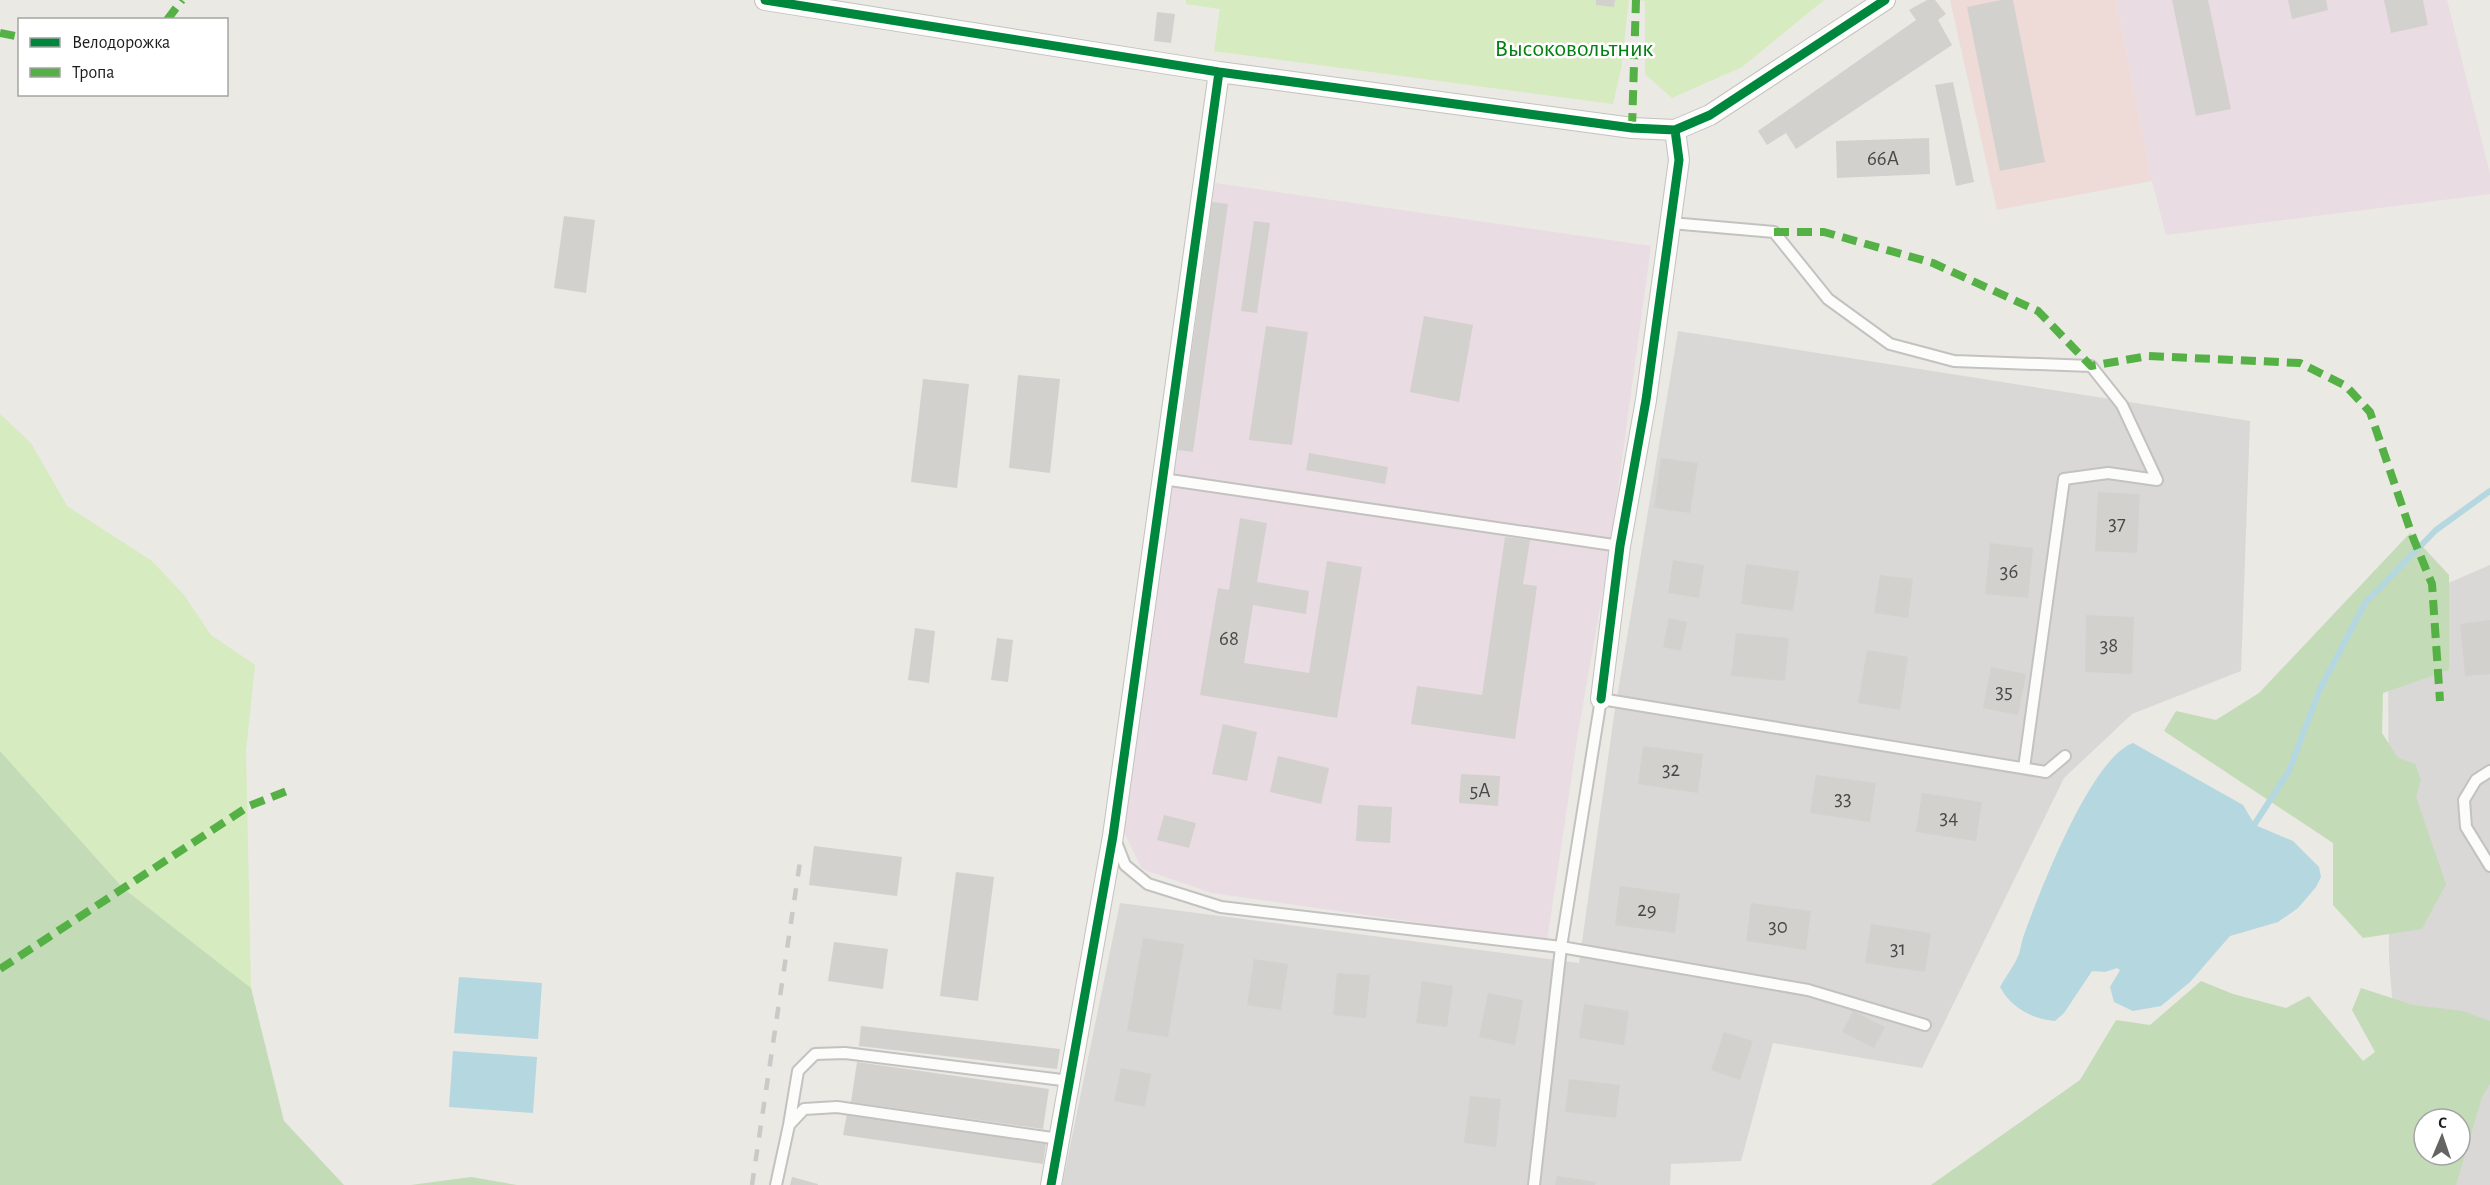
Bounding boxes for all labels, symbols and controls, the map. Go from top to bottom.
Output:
legend [18,18,228,96]
text: Велодорожка [72,34,170,52]
park label: Высоковольтник [1495,37,1653,61]
text: Тропа [72,64,115,82]
house number: 66А [1867,148,1899,169]
house number: 37 [2108,513,2126,534]
house number: 36 [2000,561,2018,582]
house number: 68 [1219,628,1239,649]
house number: 38 [2100,635,2118,656]
house number: 35 [1995,681,2013,702]
house number: 32 [1662,759,1680,780]
house number: 5А [1469,780,1491,801]
house number: 33 [1834,788,1852,809]
house number: 34 [1940,807,1958,828]
house number: 29 [1637,899,1657,920]
house number: 30 [1768,916,1788,937]
house number: 31 [1890,938,1906,959]
north arrow [2412,1107,2472,1167]
text: С [2438,1115,2447,1131]

